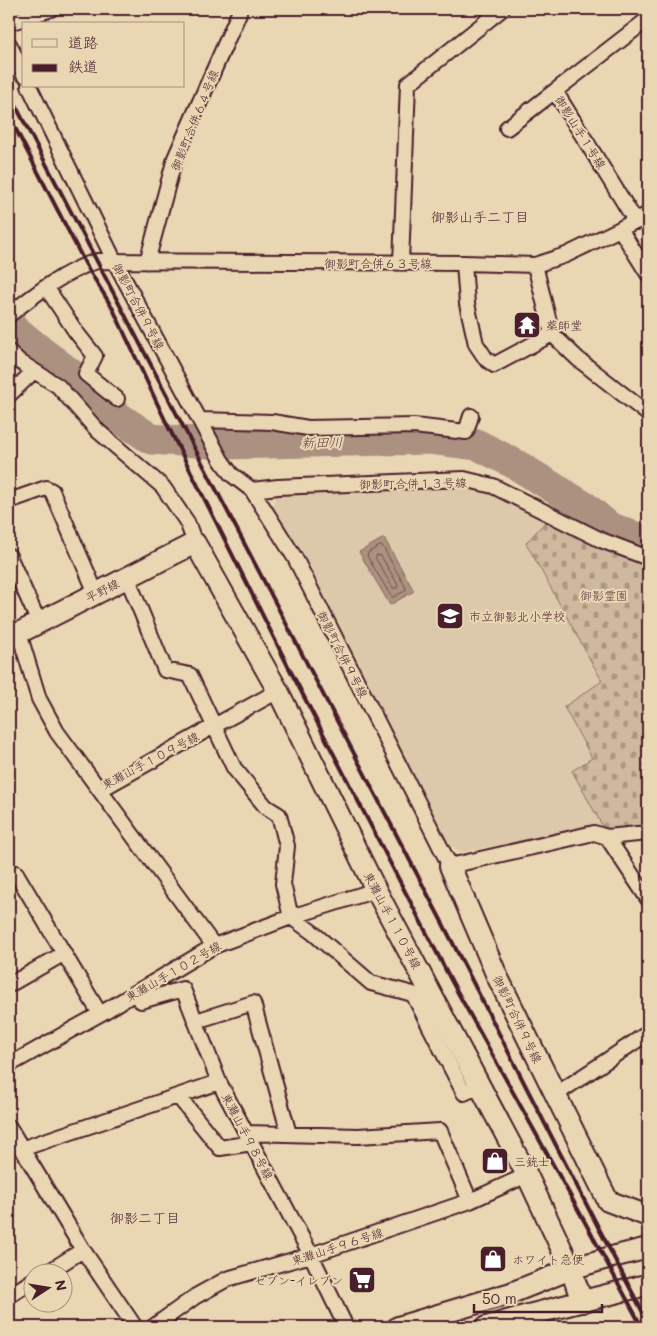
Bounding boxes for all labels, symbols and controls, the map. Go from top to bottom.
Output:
legend [22,22,185,88]
text: 道路 [68,32,98,52]
text: 鉄道 [68,56,98,76]
street label: 御影町合併６４号線 [166,67,222,173]
street label: 御影山手１号線 [552,92,610,172]
district label: 御影山手二丁目 [431,207,529,226]
street label: 御影町合併６３号線 [324,255,432,271]
street label: 御影町合併９号線 [109,260,169,352]
temple icon: 薬師堂 [512,310,542,340]
place label: 薬師堂 [546,317,582,333]
water label: 新田川 [301,432,343,452]
street label: 御影町合併１３号線 [359,474,467,492]
street label: 平野線 [82,575,122,605]
park label: 御影霊園 [580,587,628,603]
school or university icon: 市立御影北小学校 [435,601,465,631]
street label: 御影町合併９号線 [314,608,372,700]
place label: 市立御影北小学校 [469,608,565,624]
street label: 東灘山手１０９号線 [99,728,201,792]
street label: 東灘山手１１０号線 [361,869,425,971]
street label: 東灘山手１０２号線 [122,937,224,1005]
street label: 御影町合併９号線 [490,972,546,1066]
street label: 東灘山手９８号線 [218,1090,278,1182]
shop icon: 三銃士 [480,1146,510,1176]
place label: 三銃士 [514,1153,550,1169]
district label: 御影二丁目 [110,1208,180,1227]
street label: 東灘山手９６号線 [289,1224,385,1268]
shop icon: ホワイト急便 [478,1244,508,1274]
place label: ホワイト急便 [512,1251,584,1267]
north arrow [22,1264,72,1314]
supermarket icon: セブン-イレブン [347,1265,377,1295]
place label: セブン-イレブン [254,1272,343,1288]
text: N [51,1278,72,1292]
scale bar [474,1281,602,1313]
text: 50 m [482,1288,517,1308]

